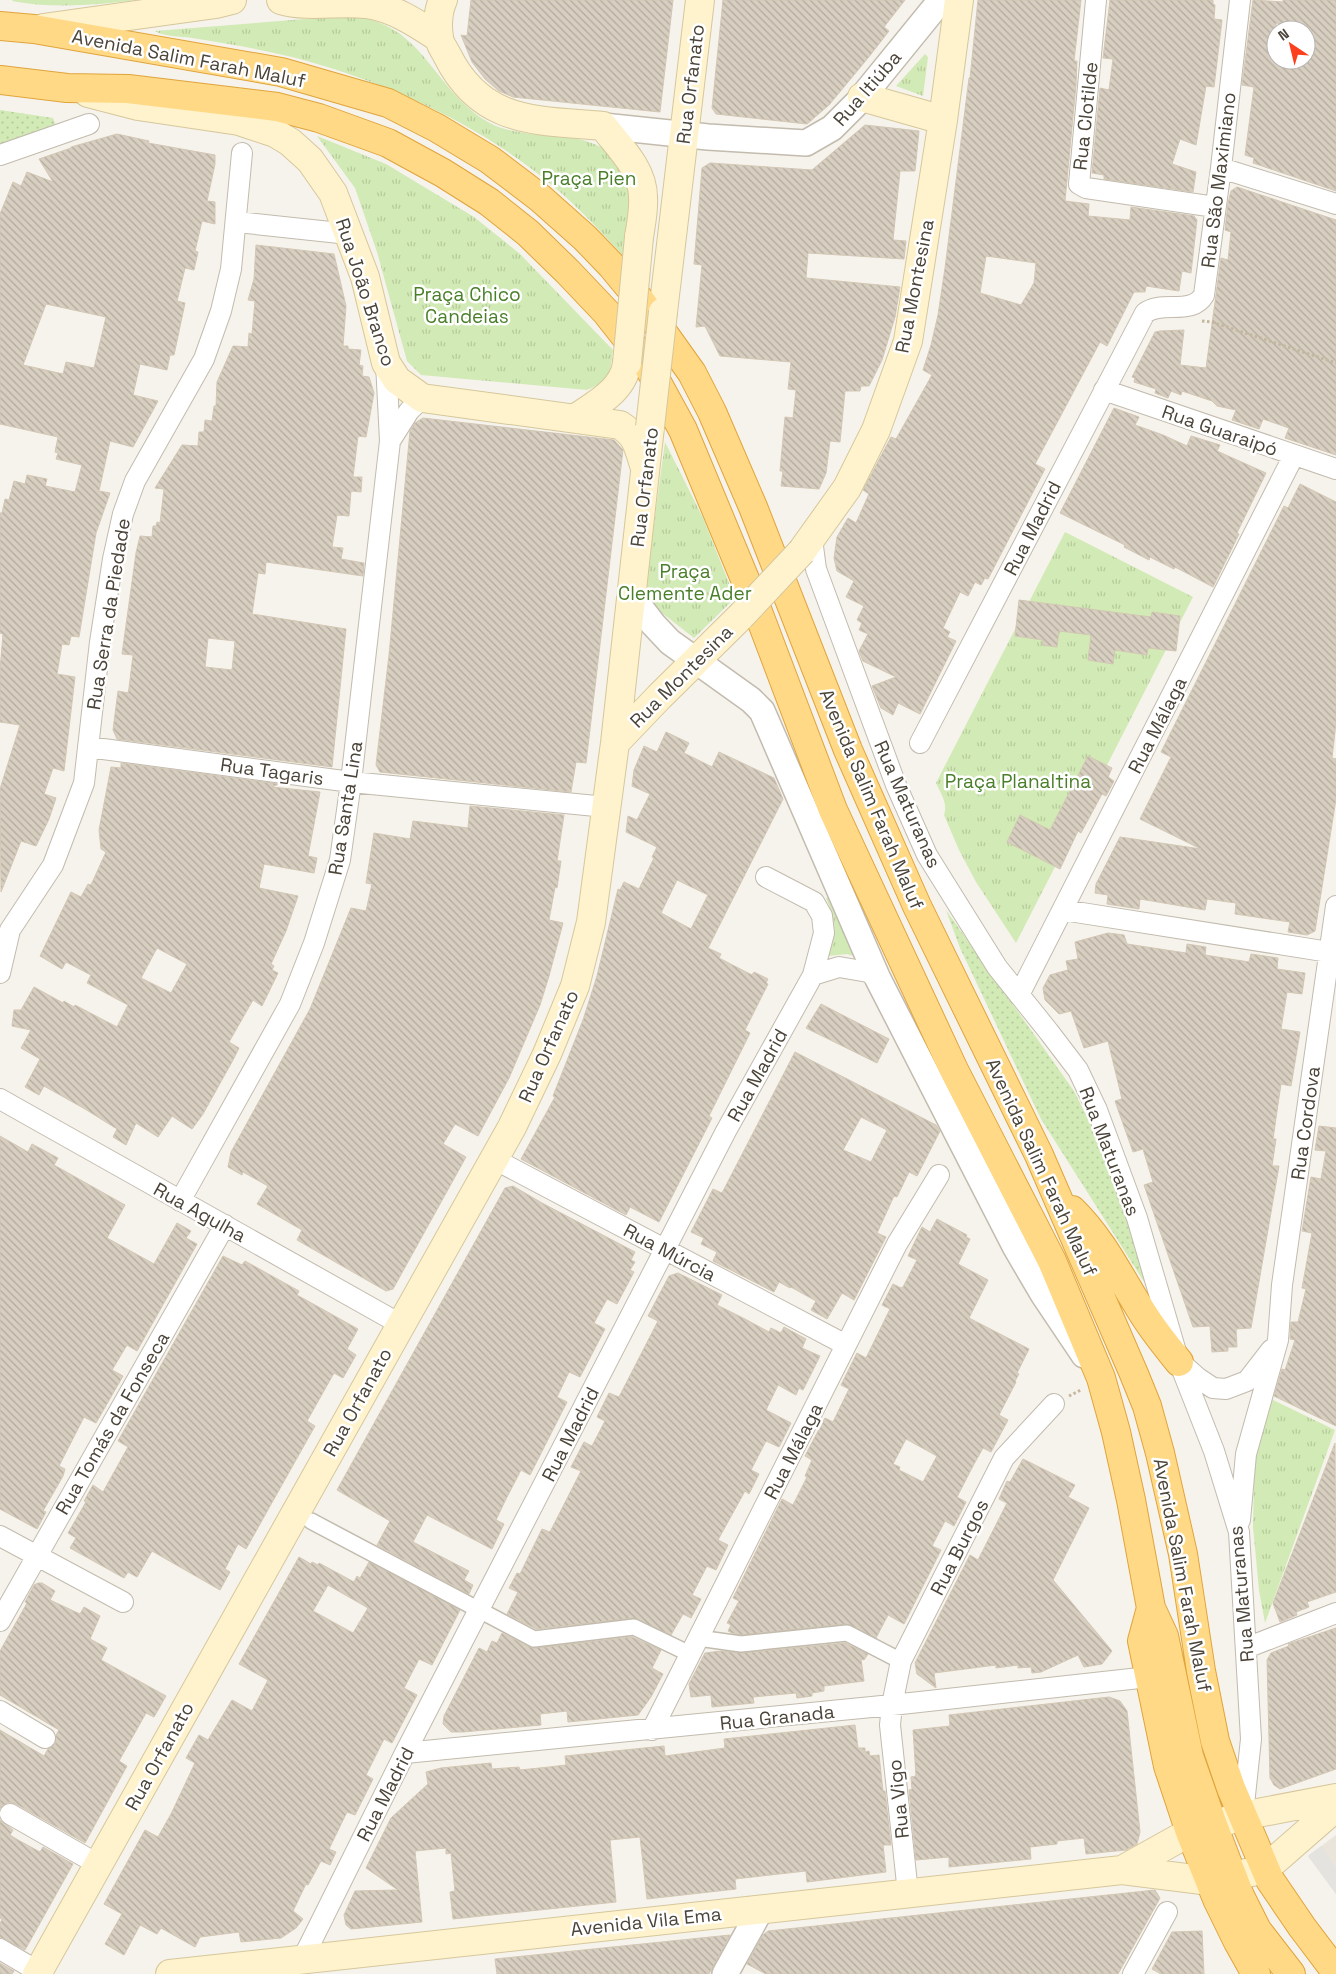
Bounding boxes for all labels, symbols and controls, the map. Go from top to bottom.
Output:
north arrow [1266,20,1316,70]
street label: Rua Orfanato [671,23,710,145]
street label: Avenida Salim Farah Maluf [70,24,308,93]
text: N [1275,24,1293,44]
street label: Rua Itiúba [828,45,907,131]
street label: Rua Clotilde [1067,60,1104,172]
street label: Rua São Maximiano [1195,91,1242,269]
park label: Praça Pien [541,166,637,191]
street label: Rua João Branco [330,215,401,369]
street label: Rua Montesina [889,217,940,355]
park label: Praça Chico Candeias [413,282,521,329]
street label: Rua Guaraipó [1159,399,1281,462]
street label: Rua Orfanato [625,426,664,548]
street label: Rua Madrid [998,477,1067,580]
street label: Rua Serra da Piedade [81,516,136,712]
park label: Praça Clemente Ader [618,559,752,606]
street label: Rua Montesina [624,619,738,733]
street label: Rua Málaga [1122,673,1193,778]
street label: Avenida Salim Farah Maluf [814,685,929,913]
street label: Rua Maturanas [868,737,947,872]
street label: Rua Santa Lina [323,739,368,877]
street label: Rua Tagaris [219,752,325,791]
park label: Praça Planaltina [945,769,1091,794]
street label: Rua Orfanato [513,986,584,1106]
street label: Rua Madrid [722,1024,793,1126]
street label: Avenida Salim Farah Maluf [980,1054,1103,1280]
street label: Rua Cordova [1285,1064,1326,1182]
street label: Rua Maturanas [1073,1083,1146,1220]
street label: Rua Agulha [149,1177,251,1248]
street label: Rua Múrcia [619,1218,720,1287]
street label: Rua Tomás da Fonseca [50,1327,175,1519]
street label: Rua Orfanato [317,1343,398,1461]
street label: Rua Madrid [536,1383,605,1486]
street label: Rua Málaga [758,1399,829,1504]
street label: Avenida Salim Farah Maluf [1148,1456,1217,1694]
street label: Rua Burgos [925,1495,994,1599]
street label: Rua Maturanas [1223,1525,1260,1663]
street label: Rua Orfanato [119,1697,200,1815]
street label: Rua Granada [718,1699,836,1736]
street label: Rua Madrid [351,1743,420,1846]
street label: Rua Vigo [882,1758,915,1840]
street label: Avenida Vila Ema [569,1901,723,1942]

